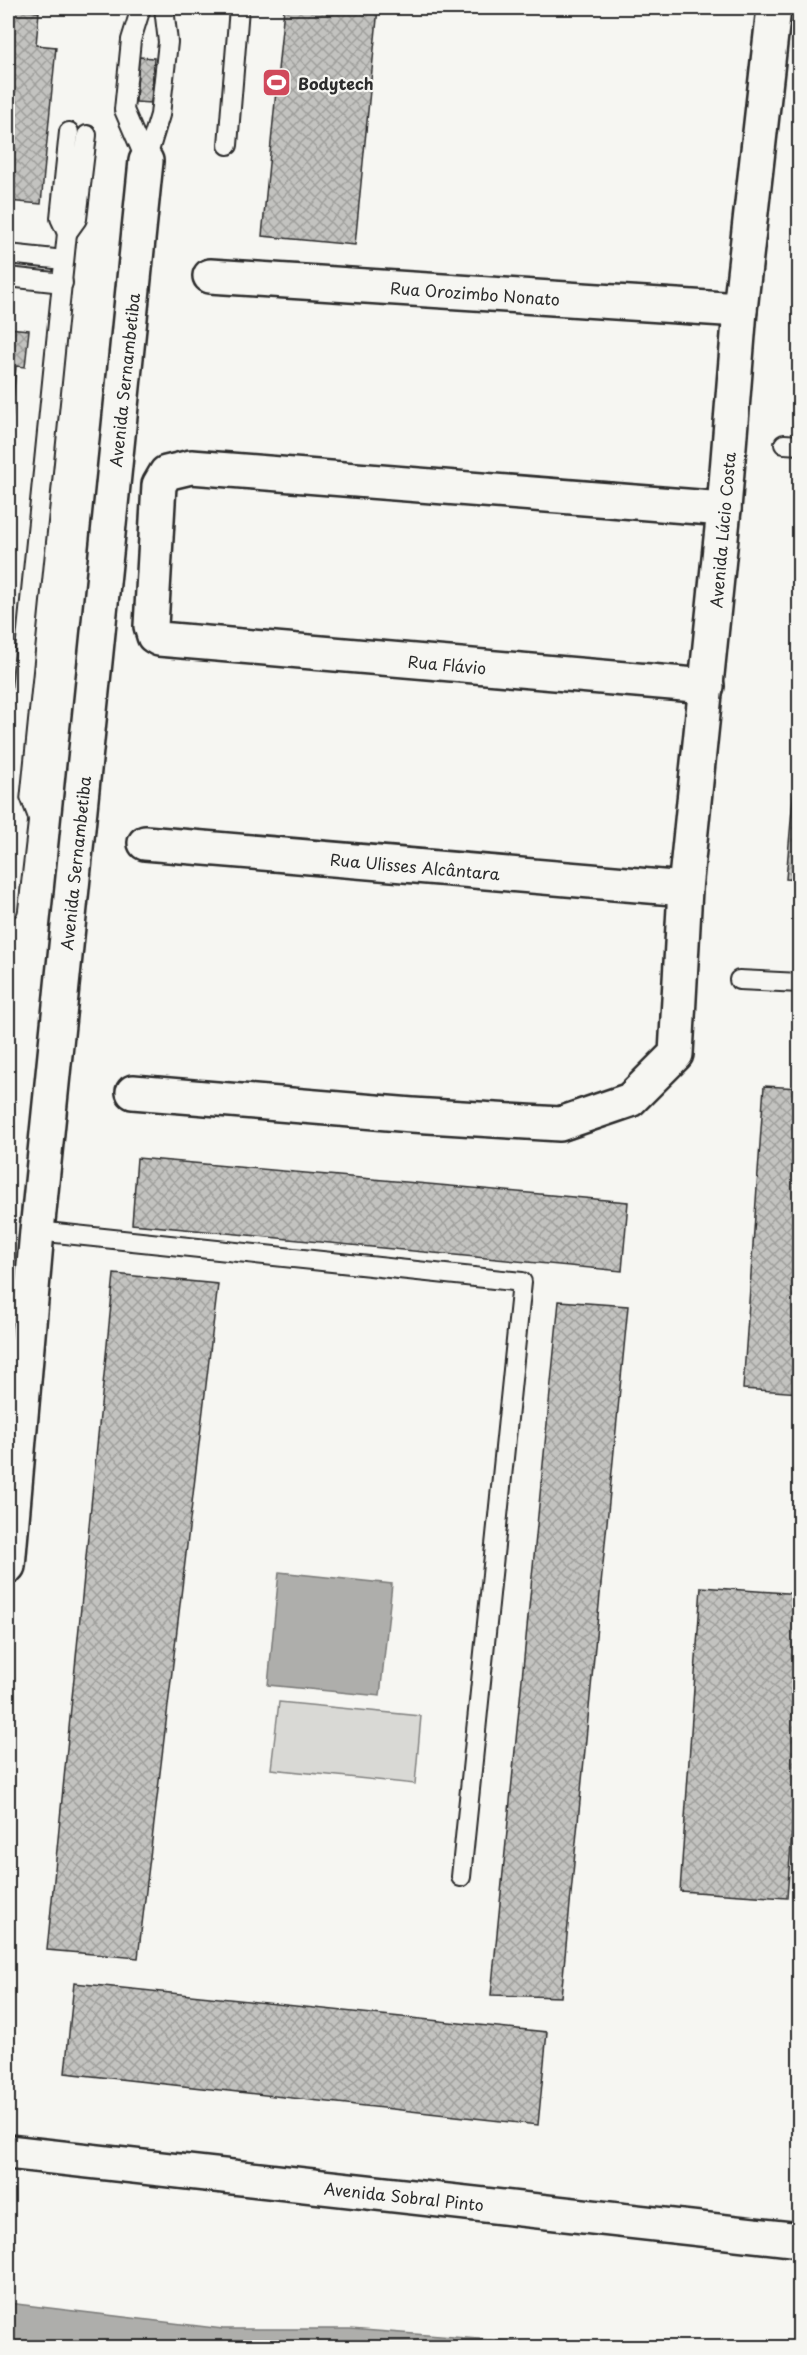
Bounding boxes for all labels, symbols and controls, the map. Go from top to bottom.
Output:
sports icon: Bodytech [261,67,293,99]
place label: Bodytech [298,71,374,95]
street label: Rua Orozimbo Nonato [389,275,561,311]
street label: Avenida Sernambetiba [103,292,145,468]
street label: Avenida Lúcio Costa [703,451,741,609]
street label: Rua Flávio [407,649,487,679]
street label: Avenida Sernambetiba [54,775,96,951]
street label: Rua Ulisses Alcântara [329,847,501,885]
street label: Avenida Sobral Pinto [323,2176,485,2216]

